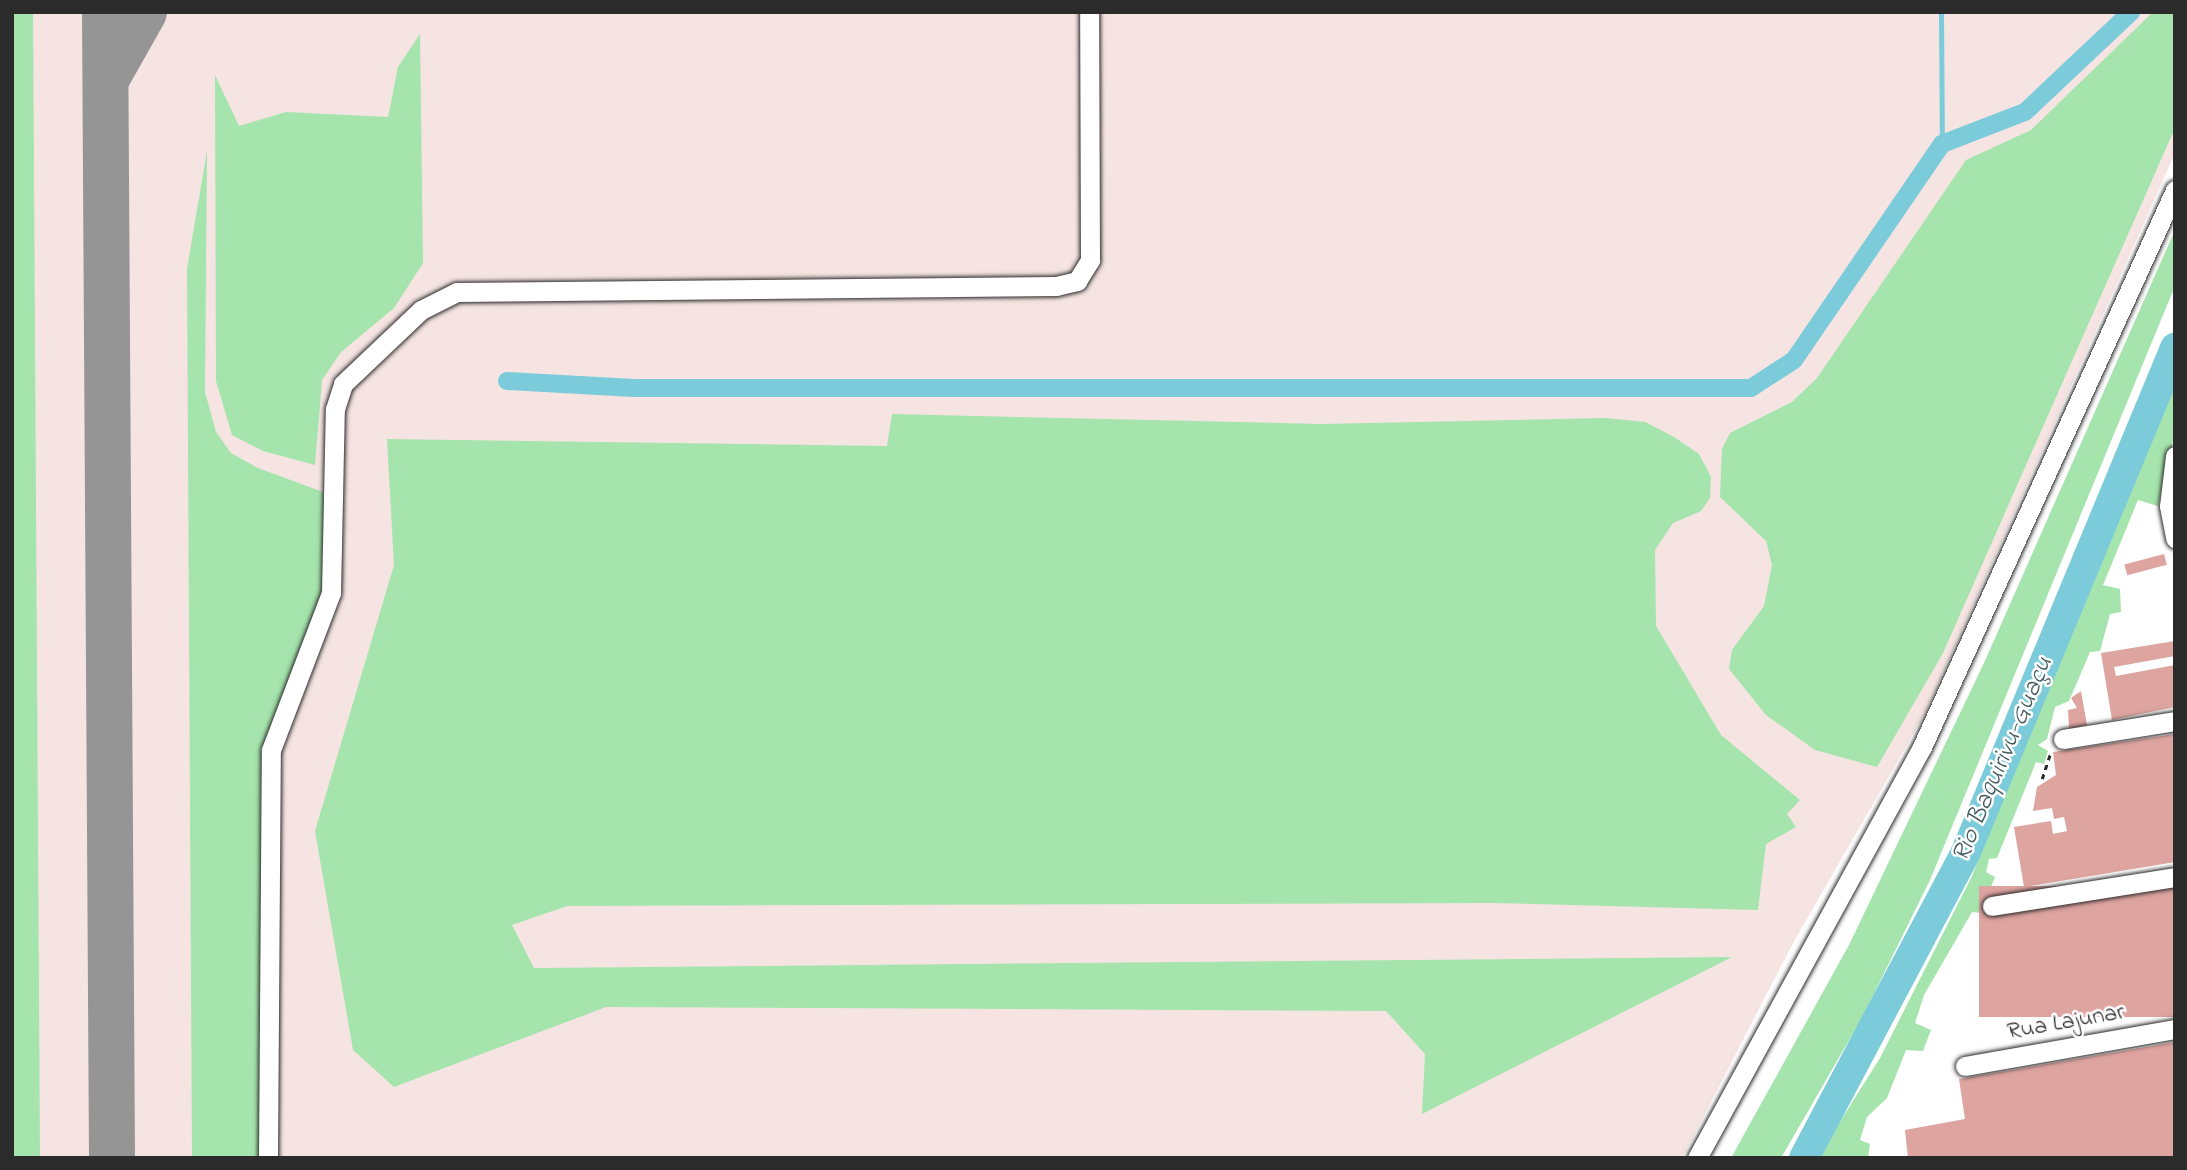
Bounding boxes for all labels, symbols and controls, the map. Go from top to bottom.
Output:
water label: Rio Baquirivu-Guaçu [1947,653,2061,867]
street label: Rua Lajunar [2005,999,2127,1047]

